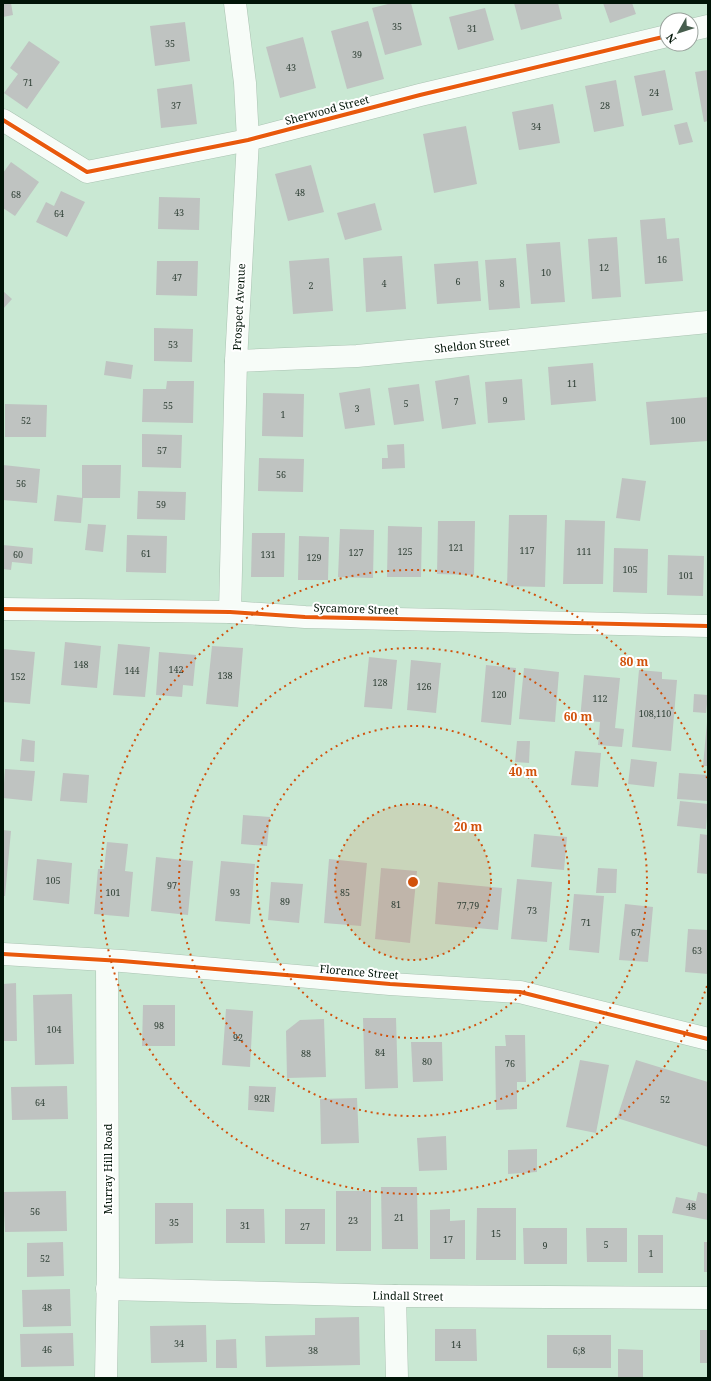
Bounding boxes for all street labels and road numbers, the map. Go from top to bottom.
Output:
street label: Sherwood Street [283,91,371,128]
street label: Prospect Avenue [229,263,248,351]
street label: Sheldon Street [433,333,511,356]
street label: Sycamore Street [313,600,399,617]
street label: Florence Street [319,961,399,982]
street label: Murray Hill Road [100,1123,115,1214]
street label: Lindall Street [372,1287,444,1304]

